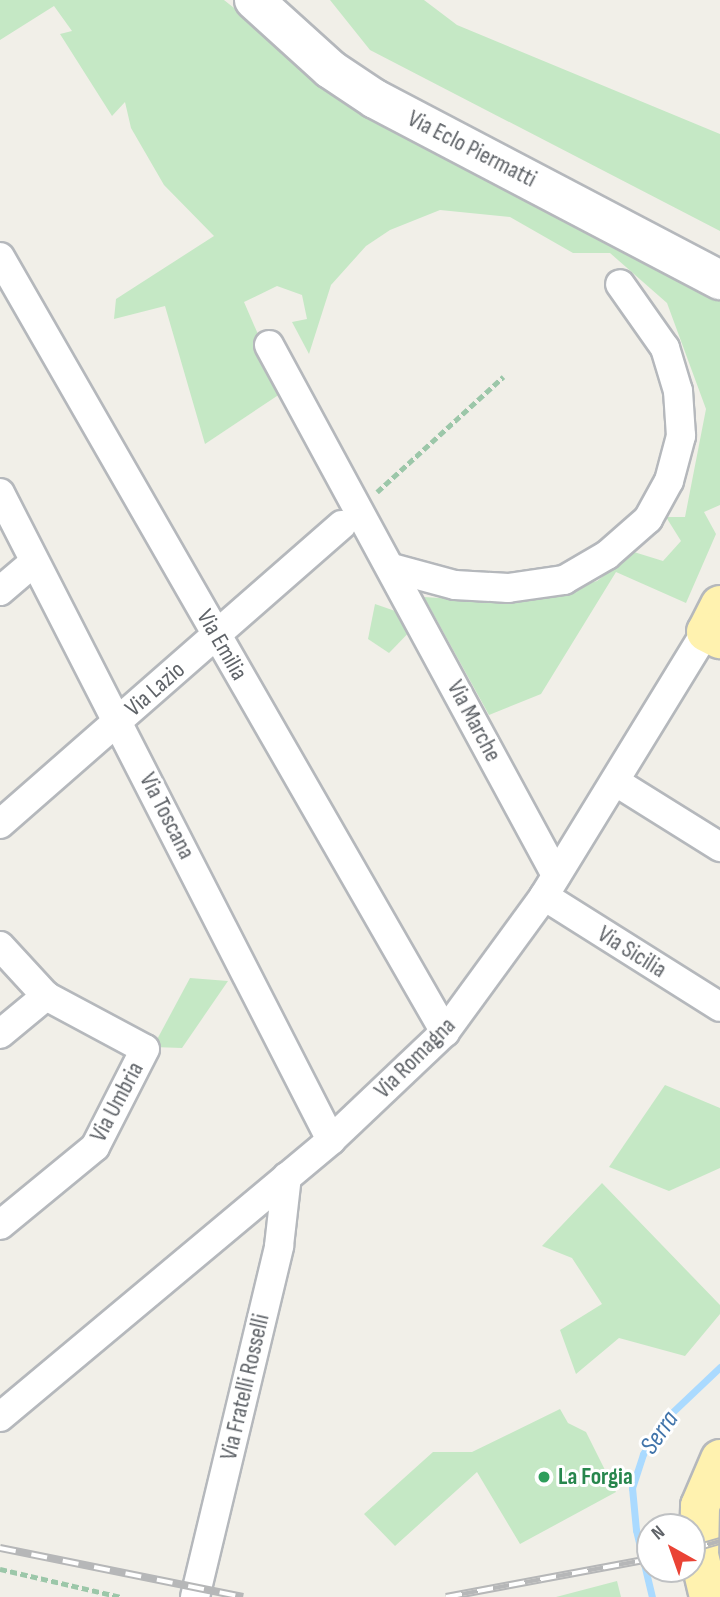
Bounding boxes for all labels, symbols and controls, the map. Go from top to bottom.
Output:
street label: Via Eclo Piermatti [403,104,541,194]
street label: Via Emilia [190,605,254,685]
street label: Via Lazio [119,655,191,723]
street label: Via Marche [441,675,507,767]
street label: Via Toscana [133,768,201,864]
street label: Via Sicilia [592,920,672,984]
street label: Via Romagna [368,1011,462,1105]
street label: Via Umbria [84,1057,150,1147]
street label: Via Fratelli Rosselli [214,1311,276,1463]
water label: Serra [634,1405,686,1461]
place label: La Forgia [558,1463,633,1491]
marker: La Forgia [536,1469,552,1485]
north arrow [636,1513,706,1583]
text: N [647,1521,670,1545]

